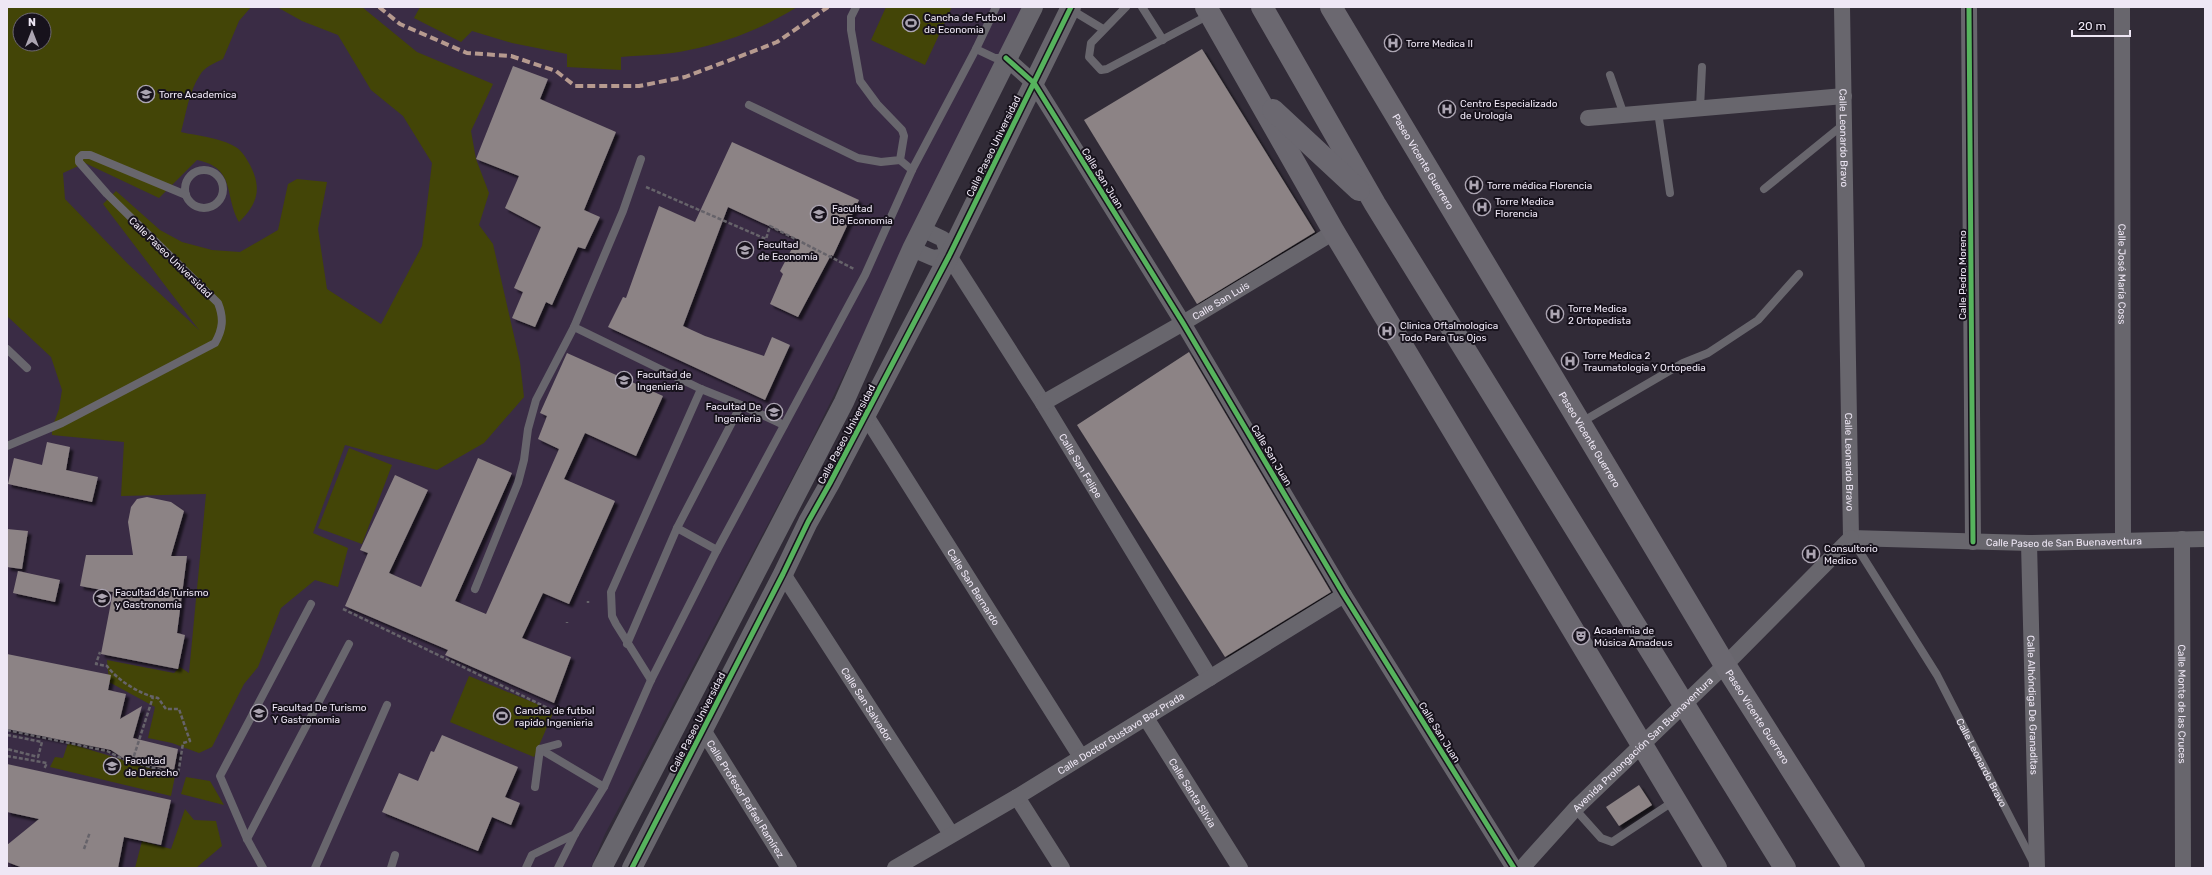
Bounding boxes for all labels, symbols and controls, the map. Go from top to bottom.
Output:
north arrow [12,12,52,52]
place label: Cancha de Futbol de Economia [924,12,1006,36]
scale bar [2072,12,2130,38]
sports icon: Cancha de Futbol de Economia [901,13,921,33]
text: N [28,16,36,29]
text: 20 m [2078,19,2106,33]
hospital icon: Torre Medica II [1383,33,1403,53]
place label: Torre Medica II [1406,38,1473,50]
school or university icon: Torre Academica [136,84,156,104]
place label: Torre Academica [159,89,236,101]
street label: Calle Leonardo Bravo [1836,89,1850,188]
street label: Calle Paseo Universidad [964,94,1024,199]
place label: Centro Especializado de Urología [1460,98,1558,122]
hospital icon: Centro Especializado de Urología [1437,99,1457,119]
street label: Paseo Vicente Guerrero [1389,112,1456,212]
street label: Calle San Juan [1079,146,1126,211]
hospital icon: Torre médica Florencia [1464,175,1484,195]
place label: Torre médica Florencia [1487,180,1592,192]
place label: Torre Medica Florencia [1495,196,1554,220]
hospital icon: Torre Medica Florencia [1472,197,1492,217]
place label: Facultad De Economia [832,203,893,227]
school or university icon: Facultad De Economia [809,204,829,224]
street label: Calle Paseo Universidad [126,215,214,301]
street label: Calle José María Coss [2115,224,2128,324]
street label: Calle Pedro Moreno [1957,230,1969,320]
place label: Facultad de Economía [758,239,818,263]
school or university icon: Facultad de Economía [735,240,755,260]
street label: Calle San Luis [1190,279,1252,323]
place label: Torre Medica 2 Ortopedista [1568,303,1631,327]
hospital icon: Torre Medica 2 Ortopedista [1545,304,1565,324]
place label: Clinica Oftalmologica Todo Para Tus Ojos [1400,320,1498,344]
hospital icon: Clinica Oftalmologica Todo Para Tus Ojos [1377,321,1397,341]
place label: Torre Medica 2 Traumatologia Y Ortopedia [1583,350,1706,374]
hospital icon: Torre Medica 2 Traumatologia Y Ortopedia [1560,351,1580,371]
place label: Facultad de Ingeniería [637,369,692,393]
school or university icon: Facultad de Ingeniería [614,370,634,390]
street label: Calle Paseo Universidad [816,383,878,486]
street label: Paseo Vicente Guerrero [1556,390,1622,490]
place label: Facultad De Ingenieria [706,401,761,425]
school or university icon: Facultad De Ingenieria [764,402,784,422]
street label: Calle Leonardo Bravo [1842,413,1856,512]
street label: Calle San Juan [1248,423,1294,488]
street label: Calle San Felipe [1056,432,1104,501]
street label: Calle Paseo de San Buenaventura [1986,535,2142,550]
place label: Consultorio Medico [1824,543,1878,567]
hospital icon: Consultorio Medico [1801,544,1821,564]
street label: Calle San Bernardo [944,547,1002,628]
place label: Facultad de Turismo y Gastronomía [115,587,209,611]
school or university icon: Facultad de Turismo y Gastronomía [92,588,112,608]
place label: Academia de Música Amadeus [1594,625,1673,649]
theatre icon: Academia de Música Amadeus [1571,626,1591,646]
street label: Calle Alhóndiga De Granaditas [2024,635,2040,775]
street label: Calle Monte de las Cruces [2175,644,2188,764]
street label: Calle San Salvador [838,665,895,744]
street label: Paseo Vicente Guerrero [1722,668,1791,767]
street label: Calle Paseo Universidad [667,670,728,775]
street label: Avenida Prolongación San Buenaventura [1571,675,1716,815]
street label: Calle Doctor Gustavo Baz Prada [1056,690,1187,777]
street label: Calle San Juan [1416,700,1463,765]
place label: Facultad De Turismo Y Gastronomia [272,702,367,726]
school or university icon: Facultad De Turismo Y Gastronomia [249,703,269,723]
place label: Cancha de futbol rapido Ingenieria [515,705,595,729]
sports icon: Cancha de futbol rapido Ingenieria [492,706,512,726]
street label: Calle Leonardo Bravo [1953,716,2009,810]
street label: Calle Profesor Rafael Ramírez [704,738,786,861]
place label: Facultad de Derecho [125,755,178,779]
school or university icon: Facultad de Derecho [102,756,122,776]
street label: Calle Santa Silvia [1166,756,1218,830]

